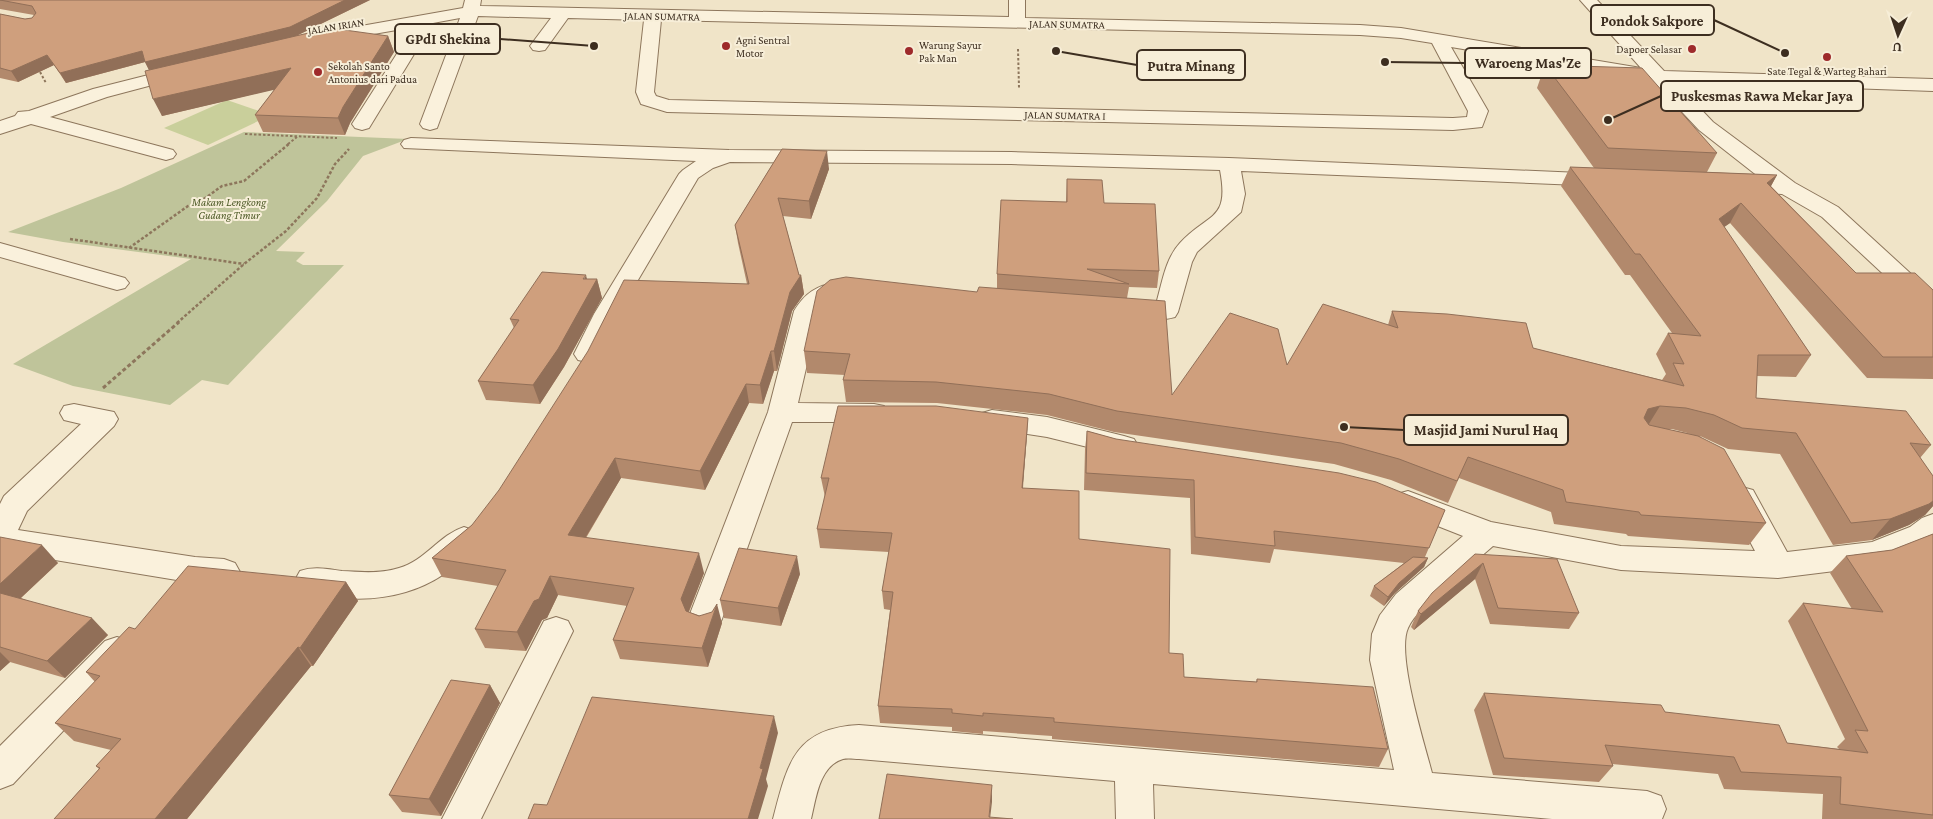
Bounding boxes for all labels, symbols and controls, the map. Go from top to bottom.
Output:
callout: Pondok Sakpore [1591,5,1714,35]
street label: JALAN SUMATRA [623,9,701,24]
north arrow [1873,10,1923,60]
text: Pondok Sakpore [1600,13,1704,29]
street label: JALAN IRIAN [306,16,365,38]
street label: JALAN SUMATRA [1028,17,1106,32]
callout: GPdI Shekina [395,24,500,54]
text: GPdI Shekina [405,31,491,47]
place label: Agni Sentral Motor [736,34,790,59]
place label: Warung Sayur Pak Man [919,39,982,64]
marker: Agni Sentral Motor [720,40,732,52]
text: U [1892,40,1903,56]
place label: Dapoer Selasar [1616,43,1682,56]
marker: Dapoer Selasar [1686,43,1698,55]
marker: Warung Sayur Pak Man [903,45,915,57]
callout: Waroeng Mas'Ze [1465,48,1591,78]
callout: Putra Minang [1137,50,1245,80]
marker: Sate Tegal & Warteg Bahari [1821,51,1833,63]
text: Waroeng Mas'Ze [1474,55,1581,71]
text: Putra Minang [1147,58,1235,74]
place label: Sekolah Santo Antonius dari Padua [328,60,417,85]
place label: Sate Tegal & Warteg Bahari [1767,65,1887,78]
marker: Sekolah Santo Antonius dari Padua [312,66,324,78]
callout: Puskesmas Rawa Mekar Jaya [1661,81,1863,111]
text: Puskesmas Rawa Mekar Jaya [1671,88,1854,104]
street label: JALAN SUMATRA I [1023,108,1106,123]
park label: Makam Lengkong Gudang Timur [191,196,267,222]
callout: Masjid Jami Nurul Haq [1404,415,1568,445]
text: Masjid Jami Nurul Haq [1414,422,1558,439]

